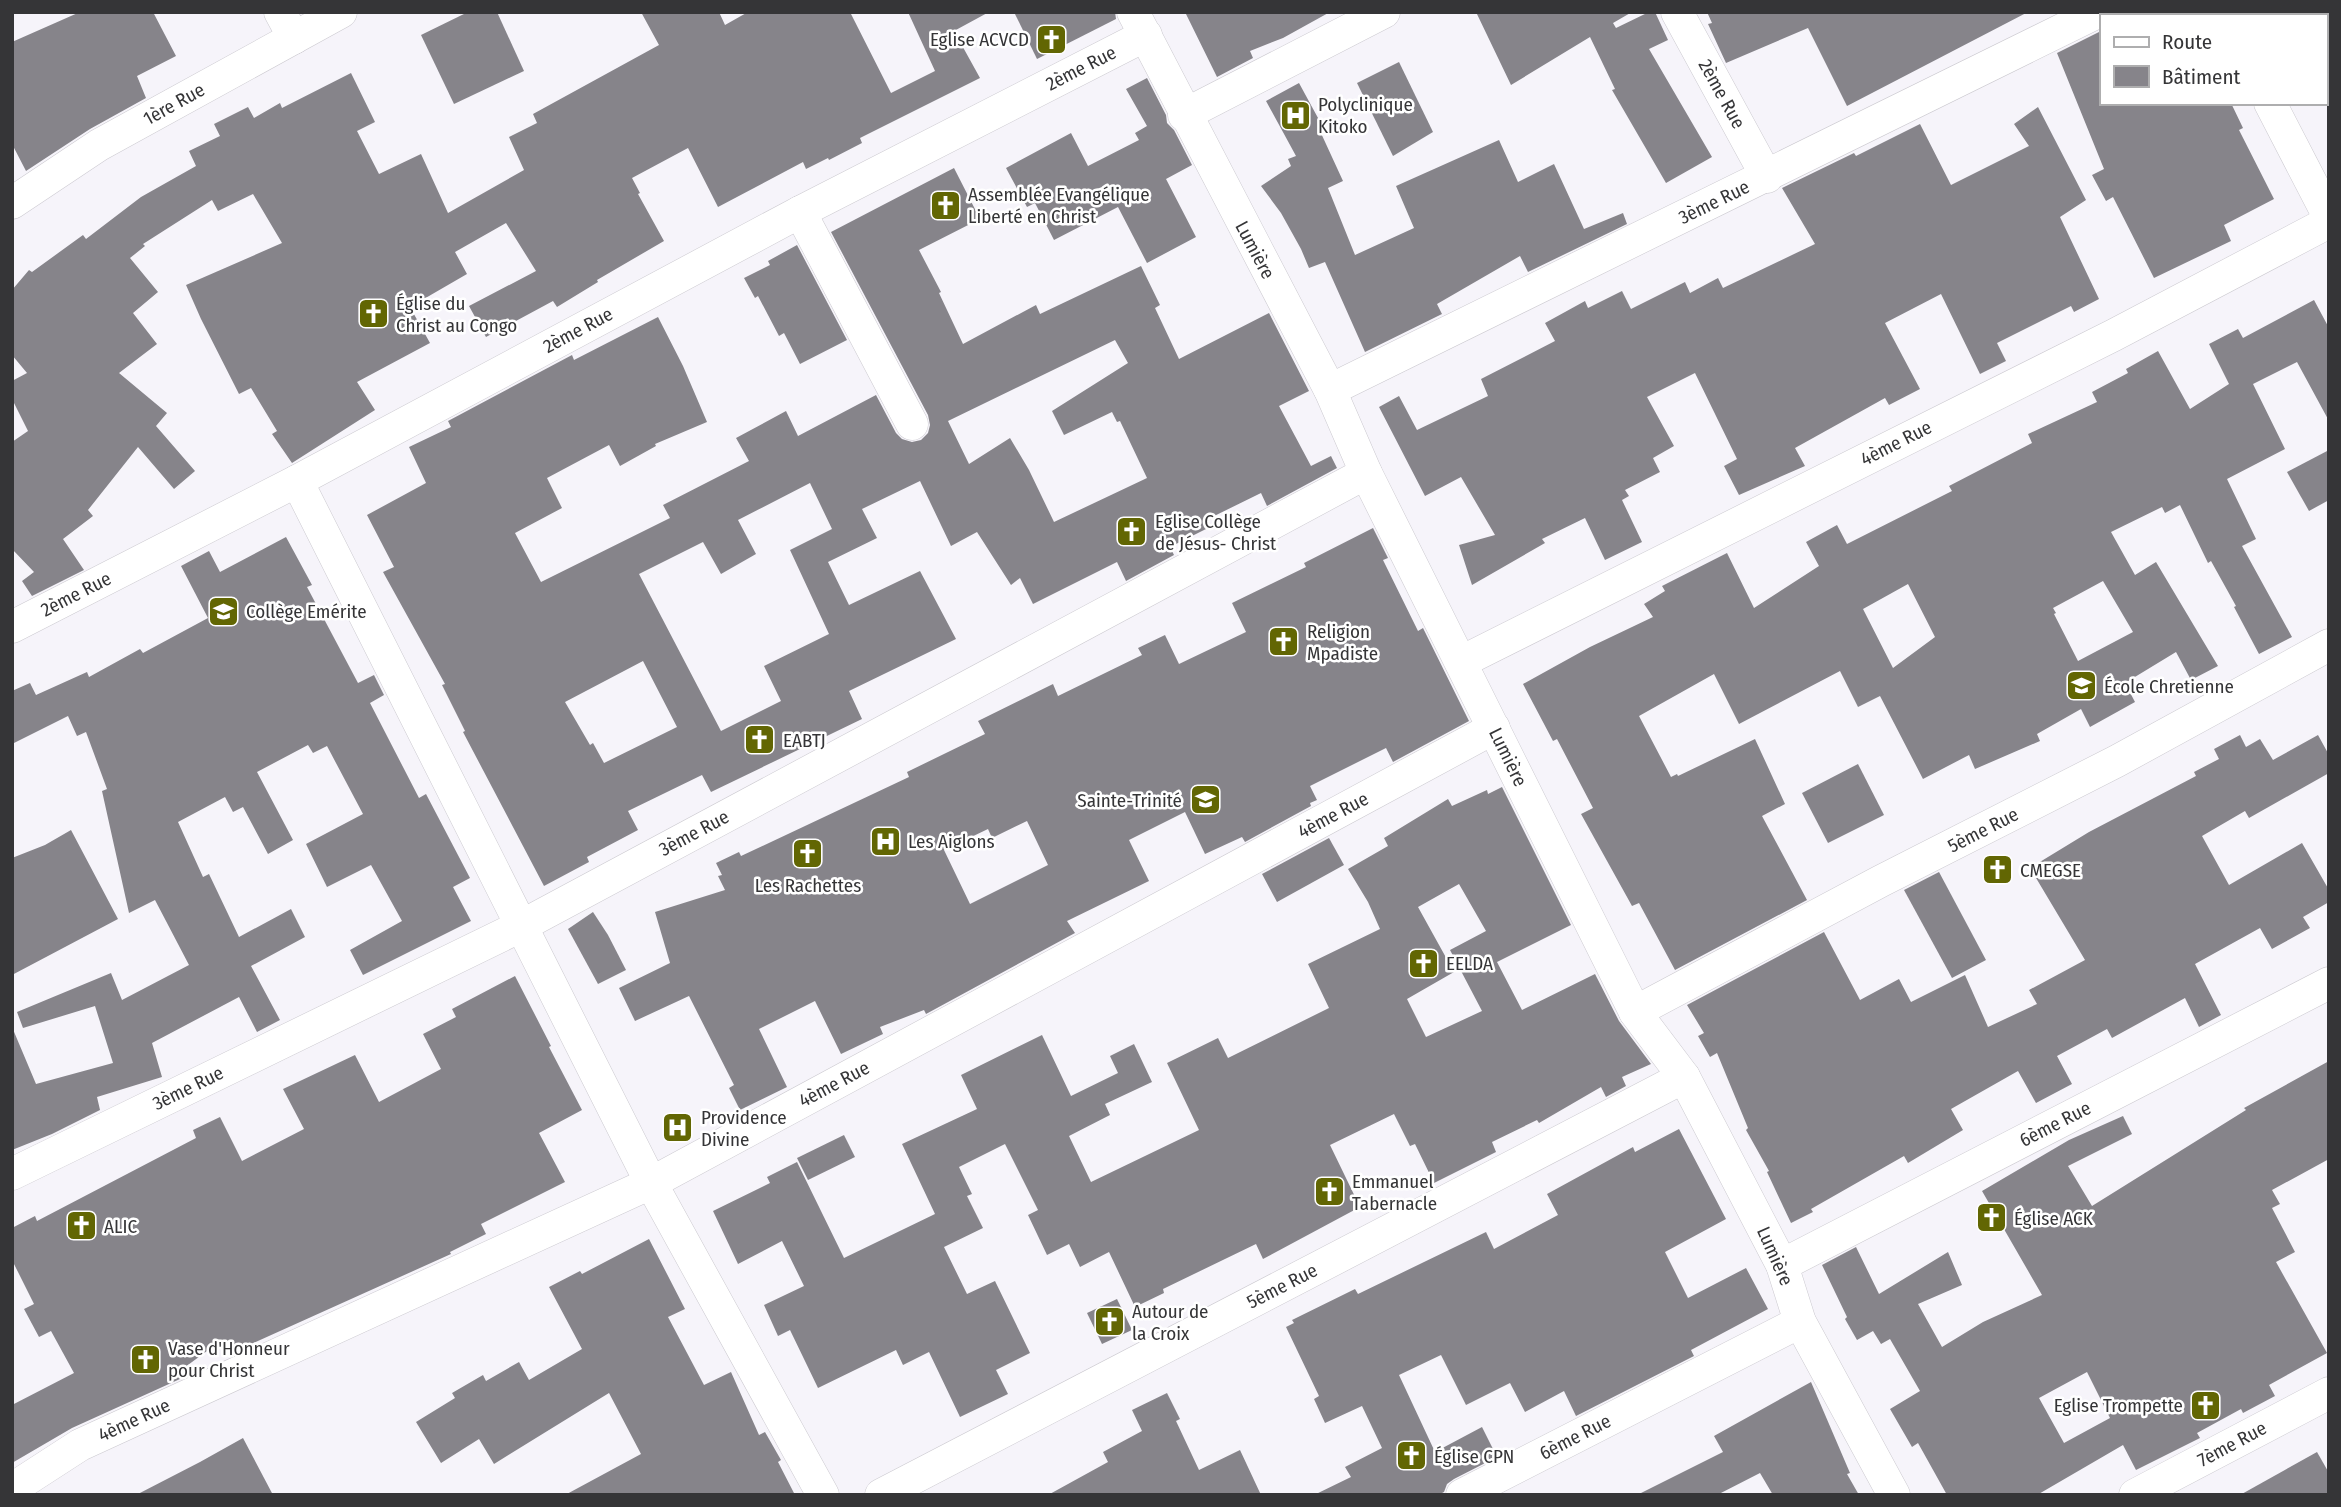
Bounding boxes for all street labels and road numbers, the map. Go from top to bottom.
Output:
street label: 2ème Rue [1042,41,1120,95]
street label: 2ème Rue [1694,55,1750,133]
street label: 1ère Rue [139,78,209,130]
street label: 3ème Rue [1675,175,1753,229]
street label: Lumière [1230,217,1280,283]
street label: 2ème Rue [539,302,617,358]
street label: 4ème Rue [1857,415,1935,471]
street label: 2ème Rue [37,567,115,621]
street label: Lumière [1484,724,1532,790]
street label: 4ème Rue [1294,787,1372,843]
street label: 5ème Rue [1944,802,2022,858]
street label: 3ème Rue [655,805,733,861]
street label: 4ème Rue [795,1056,873,1112]
street label: 3ème Rue [149,1061,227,1115]
street label: 6ème Rue [2015,1096,2095,1152]
street label: Lumière [1752,1223,1798,1289]
street label: 5ème Rue [1243,1258,1321,1314]
street label: 4ème Rue [94,1393,174,1447]
street label: 6ème Rue [1535,1409,1615,1465]
street label: 7ème Rue [2194,1416,2270,1472]

